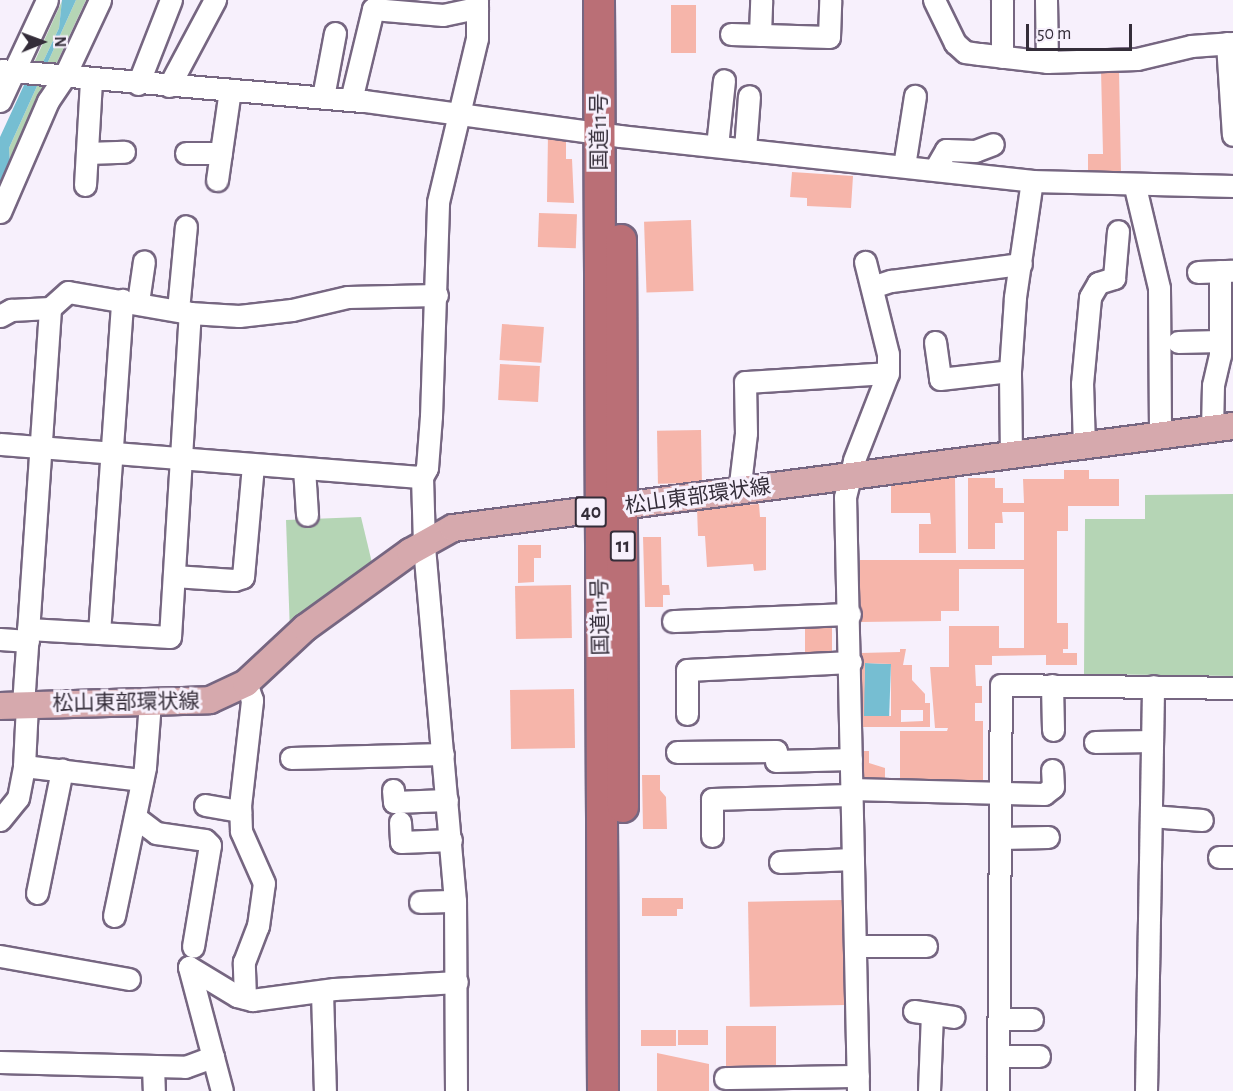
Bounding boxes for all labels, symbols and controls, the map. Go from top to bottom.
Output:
north arrow [12,12,72,72]
scale bar [1029,12,1136,50]
text: 50 m [1037,25,1071,43]
text: N [52,36,68,47]
street label: 国道11号 [587,93,613,171]
street label: 松山東部環状線 [623,474,773,520]
road number: 40 [574,495,608,529]
road number: 11 [610,529,636,563]
street label: 国道11号 [588,578,614,656]
street label: 松山東部環状線 [52,689,200,717]

